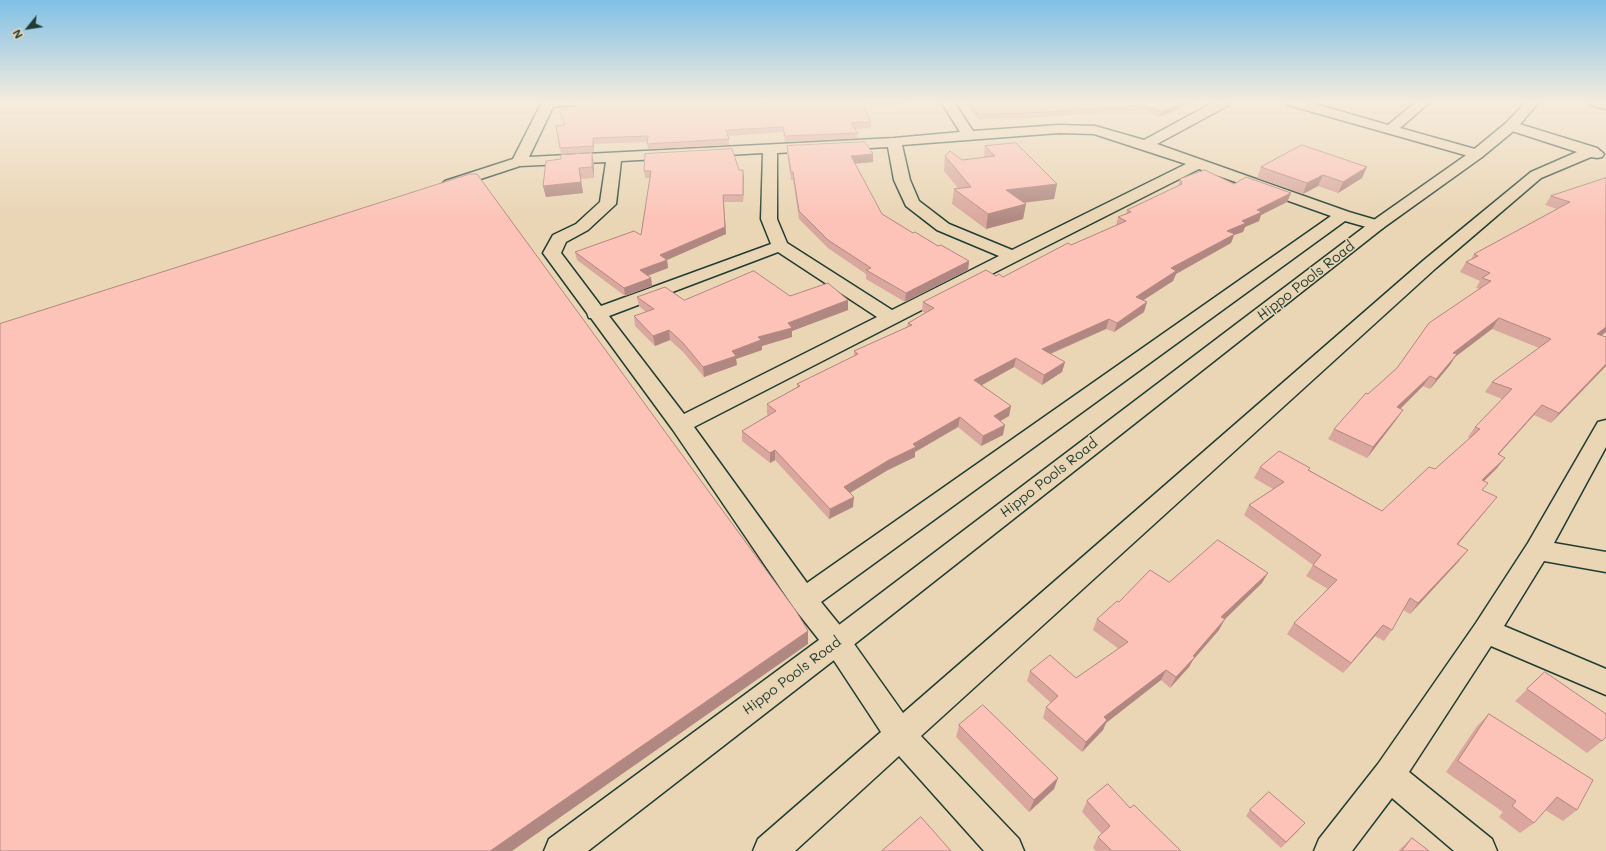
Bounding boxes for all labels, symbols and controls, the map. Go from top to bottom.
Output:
north arrow [8,8,48,48]
text: N [9,27,26,42]
street label: Hippo Pools Road [1254,238,1358,324]
street label: Hippo Pools Road [997,435,1101,521]
street label: Hippo Pools Road [739,633,845,719]

